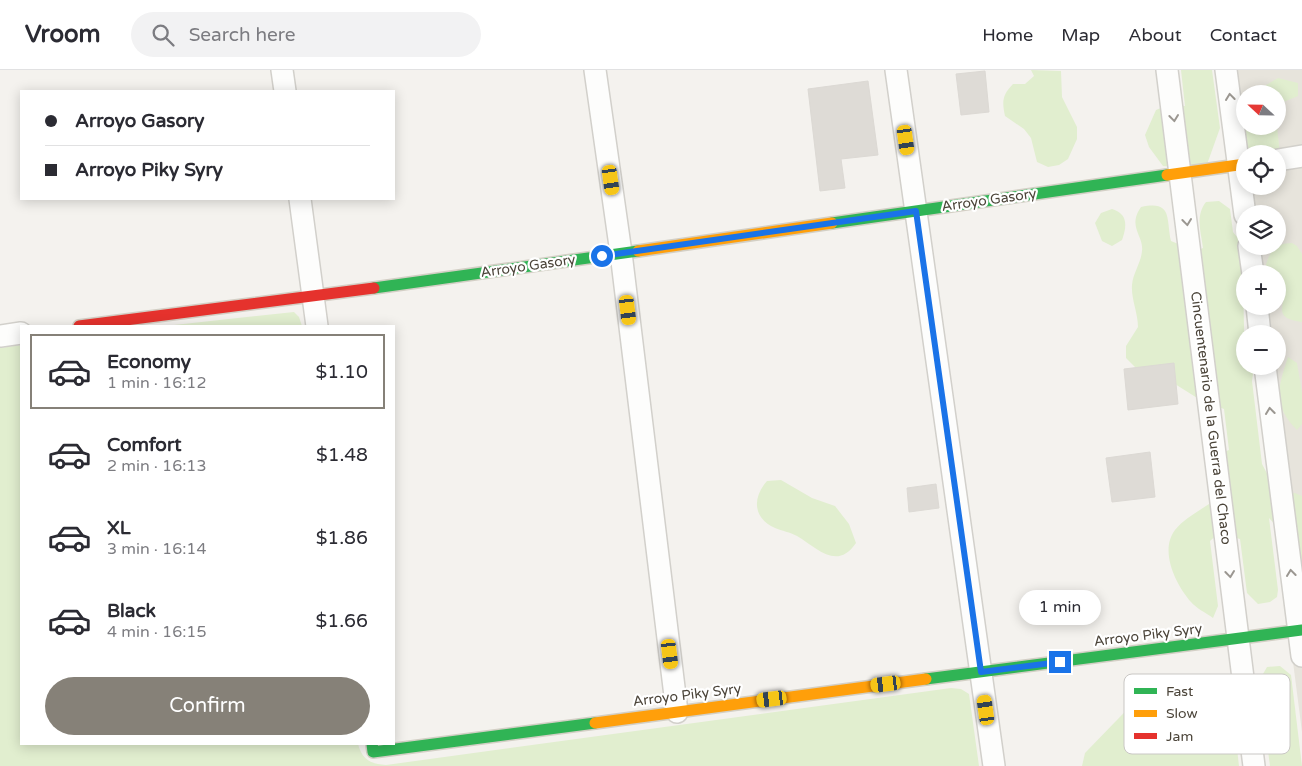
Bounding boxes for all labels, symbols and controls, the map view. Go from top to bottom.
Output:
search box [131,12,481,57]
text: Vroom [25,20,101,49]
icon: search [149,21,177,49]
text: Search here [189,24,296,46]
text: Home [982,24,1033,46]
text: Map [1061,24,1100,46]
text: About [1128,24,1182,46]
text: Contact [1210,24,1277,46]
north arrow [1236,85,1286,135]
map controls [1236,85,1286,375]
one-way arrow [1225,93,1236,101]
text: Arroyo Gasory [75,110,205,132]
one-way arrow [1168,115,1179,123]
car [896,124,915,156]
button: locate [1236,145,1286,195]
text: Arroyo Piky Syry [75,159,223,181]
car [601,164,620,196]
street label: Arroyo Gasory [941,185,1038,215]
button: layers [1236,205,1286,255]
one-way arrow [1181,218,1192,226]
route start [591,245,613,267]
street label: Arroyo Gasory [480,251,577,281]
button: + [1236,265,1286,315]
street label: Cincuentenario de la Guerra del Chaco [1187,290,1235,546]
car [618,294,637,326]
button: − [1236,325,1286,375]
icon: car [47,349,92,394]
text: Economy [107,351,191,373]
text: $1.10 [316,361,368,383]
text: 1 min · 16:12 [107,373,206,393]
one-way arrow [1266,407,1276,416]
icon: car [47,432,92,477]
text: Comfort [107,434,181,456]
text: $1.48 [316,444,368,466]
text: 2 min · 16:13 [107,456,206,476]
icon: car [47,515,92,560]
text: XL [107,517,131,539]
text: $1.86 [316,527,368,549]
text: 3 min · 16:14 [107,539,206,559]
one-way arrow [1286,568,1297,576]
one-way arrow [1224,570,1235,578]
callout: 1 min [1019,590,1101,624]
text: 1 min [1039,597,1081,617]
icon: car [47,598,92,643]
text: Black [107,600,156,622]
text: $1.66 [316,610,368,632]
street label: Arroyo Piky Syry [1093,620,1204,650]
text: 4 min · 16:15 [107,622,206,642]
car [660,638,679,670]
route end [1049,651,1071,673]
legend [1124,674,1290,754]
car [870,675,901,693]
button: Confirm [45,677,370,735]
street label: Arroyo Piky Syry [632,680,743,710]
text: Fast [1166,683,1194,700]
car [756,690,787,708]
car [976,694,995,726]
text: Slow [1166,705,1198,722]
text: Jam [1166,728,1193,745]

